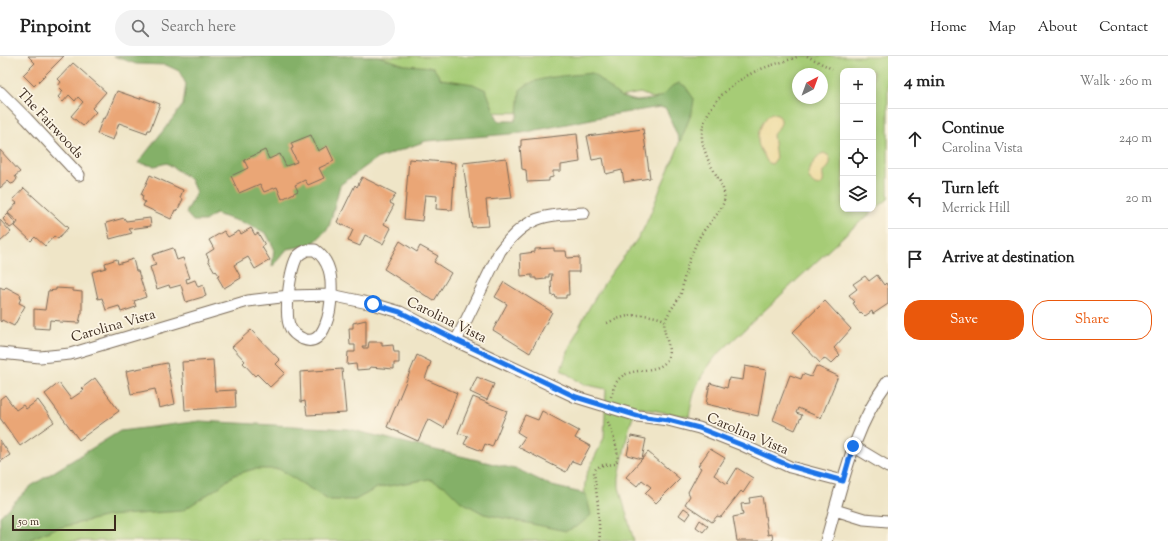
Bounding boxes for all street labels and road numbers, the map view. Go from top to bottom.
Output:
street label: The Fairwoods [12,85,87,164]
street label: Carolina Vista [403,293,490,349]
street label: Carolina Vista [69,305,159,349]
street label: Carolina Vista [703,409,792,461]

